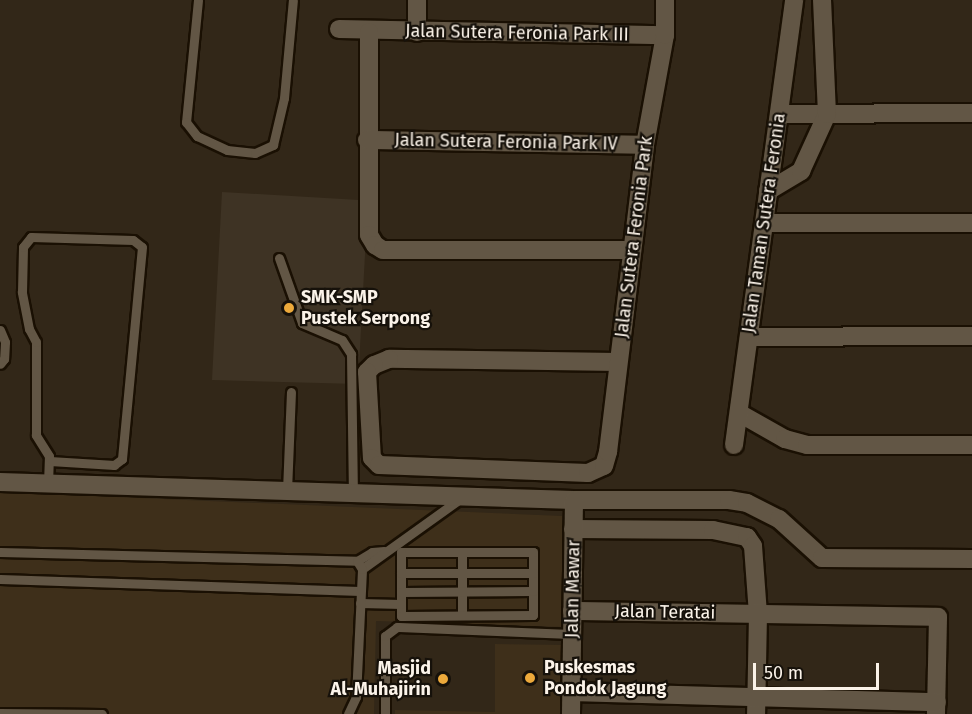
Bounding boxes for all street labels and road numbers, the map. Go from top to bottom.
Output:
street label: Jalan Sutera Feronia Park III [405,20,629,46]
street label: Jalan Taman Sutera Feronia [738,112,790,334]
street label: Jalan Sutera Feronia Park IV [394,129,618,155]
street label: Jalan Sutera Feronia Park [611,135,657,339]
street label: Jalan Mawar [561,540,585,638]
street label: Jalan Teratai [614,600,716,624]

